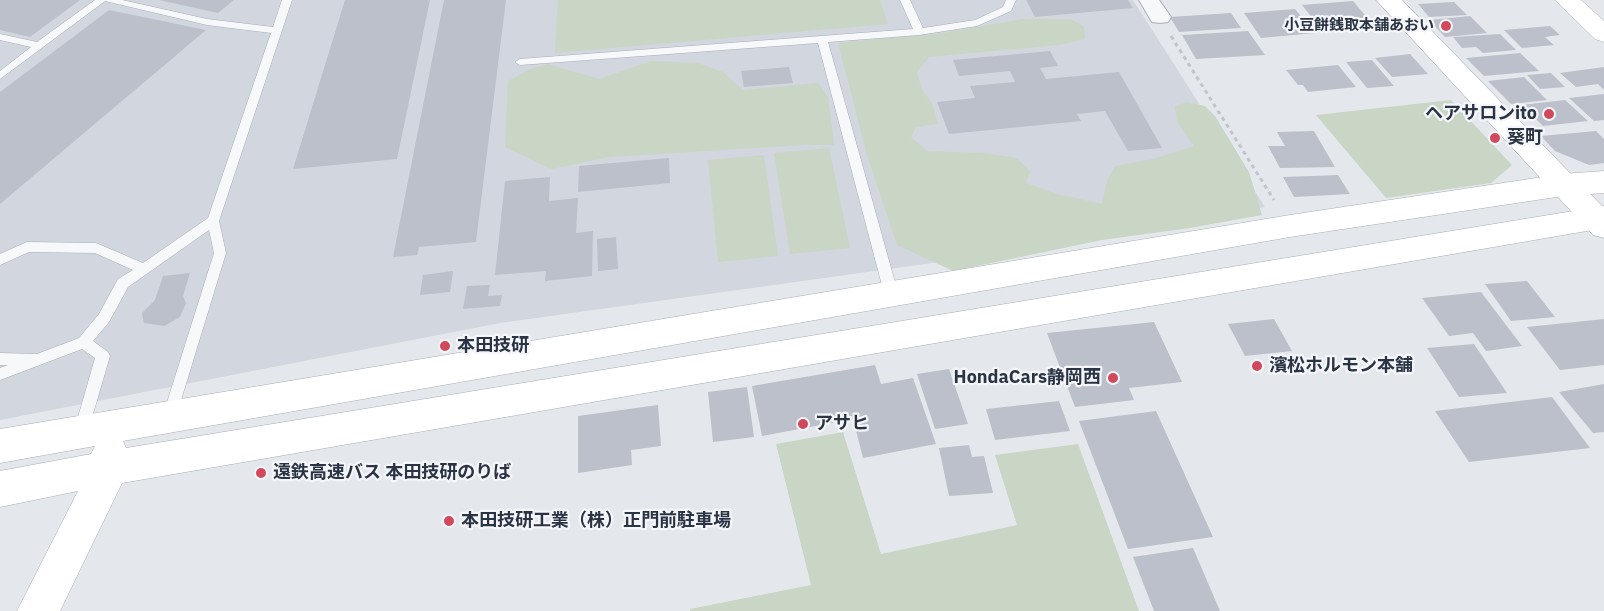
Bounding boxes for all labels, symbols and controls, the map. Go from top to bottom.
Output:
place label: 小豆餅銭取本舗あおい [1284,17,1434,35]
marker: 小豆餅銭取本舗あおい [1439,19,1453,33]
place label: ヘアサロンito [1425,103,1537,125]
marker: ヘアサロンito [1542,107,1556,121]
place label: 葵町 [1507,127,1543,149]
marker: 葵町 [1488,131,1502,145]
place label: 本田技研 [457,335,529,357]
marker: 本田技研 [438,339,452,353]
place label: 濱松ホルモン本舗 [1269,355,1413,377]
marker: 濱松ホルモン本舗 [1250,359,1264,373]
place label: HondaCars静岡西 [954,367,1101,389]
marker: HondaCars静岡西 [1106,371,1120,385]
place label: アサヒ [815,413,869,435]
marker: アサヒ [796,417,810,431]
place label: 遠鉄高速バス 本田技研のりば [273,462,511,484]
marker: 遠鉄高速バス 本田技研のりば [254,466,268,480]
place label: 本田技研工業（株）正門前駐車場 [461,510,731,532]
marker: 本田技研工業（株）正門前駐車場 [442,514,456,528]

